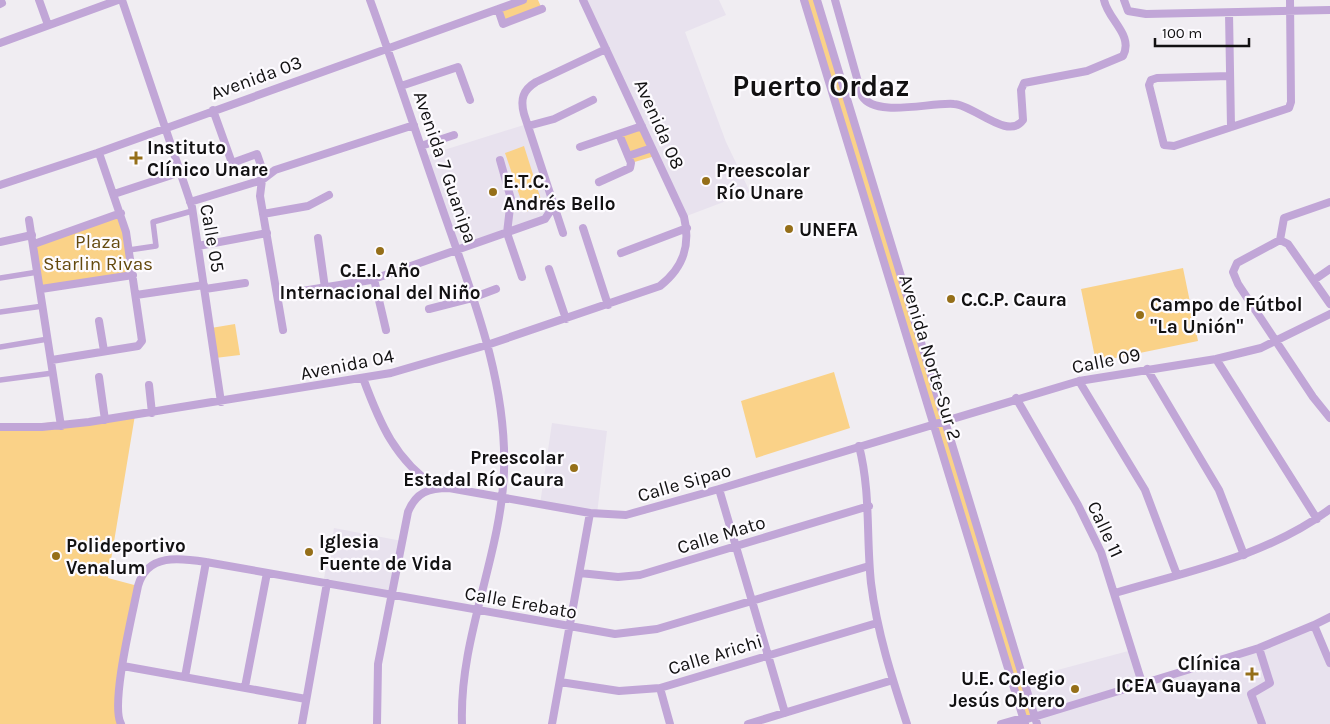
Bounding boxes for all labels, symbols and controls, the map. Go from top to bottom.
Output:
scale bar [1155,15,1249,47]
text: 100 m [1162,24,1202,42]
street label: Avenida 03 [208,51,305,105]
district label: Puerto Ordaz [732,69,910,103]
street label: Avenida 08 [629,76,689,173]
street label: Avenida 7 Guanipa [409,88,481,246]
place label: Instituto Clínico Unare [147,137,268,181]
marker: Instituto Clínico Unare [129,151,143,165]
place label: Preescolar Río Unare [716,160,810,204]
place label: E.T.C. Andrés Bello [503,171,615,215]
marker: Preescolar Río Unare [700,175,712,187]
marker: E.T.C. Andrés Bello [487,186,499,198]
street label: Calle 05 [195,202,229,274]
place label: UNEFA [799,219,858,241]
marker: UNEFA [783,223,795,235]
park label: Plaza Starlin Rivas [43,231,153,275]
marker: C.E.I. Año Internacional del Niño [374,245,386,257]
place label: C.E.I. Año Internacional del Niño [280,260,480,304]
street label: Avenida Norte-Sur 2 [894,272,966,443]
place label: C.C.P. Caura [961,289,1067,311]
marker: C.C.P. Caura [945,293,957,305]
place label: Campo de Fútbol "La Unión" [1150,294,1302,338]
marker: Campo de Fútbol "La Unión" [1134,309,1146,321]
street label: Calle 09 [1070,344,1142,378]
street label: Avenida 04 [298,345,396,385]
place label: Preescolar Estadal Río Caura [403,447,565,491]
street label: Calle Sipao [635,459,734,507]
marker: Preescolar Estadal Río Caura [568,462,580,474]
street label: Calle 11 [1083,498,1128,561]
street label: Calle Mato [675,511,768,559]
place label: Iglesia Fuente de Vida [319,531,452,575]
place label: Polideportivo Venalum [66,535,186,579]
marker: Iglesia Fuente de Vida [303,546,315,558]
marker: Polideportivo Venalum [50,550,62,562]
street label: Calle Erebato [463,582,579,624]
street label: Calle Arichi [666,630,765,680]
place label: Clínica ICEA Guayana [1116,653,1241,697]
marker: Clínica ICEA Guayana [1245,667,1259,681]
place label: U.E. Colegio Jesús Obrero [949,668,1065,712]
marker: U.E. Colegio Jesús Obrero [1069,683,1081,695]

